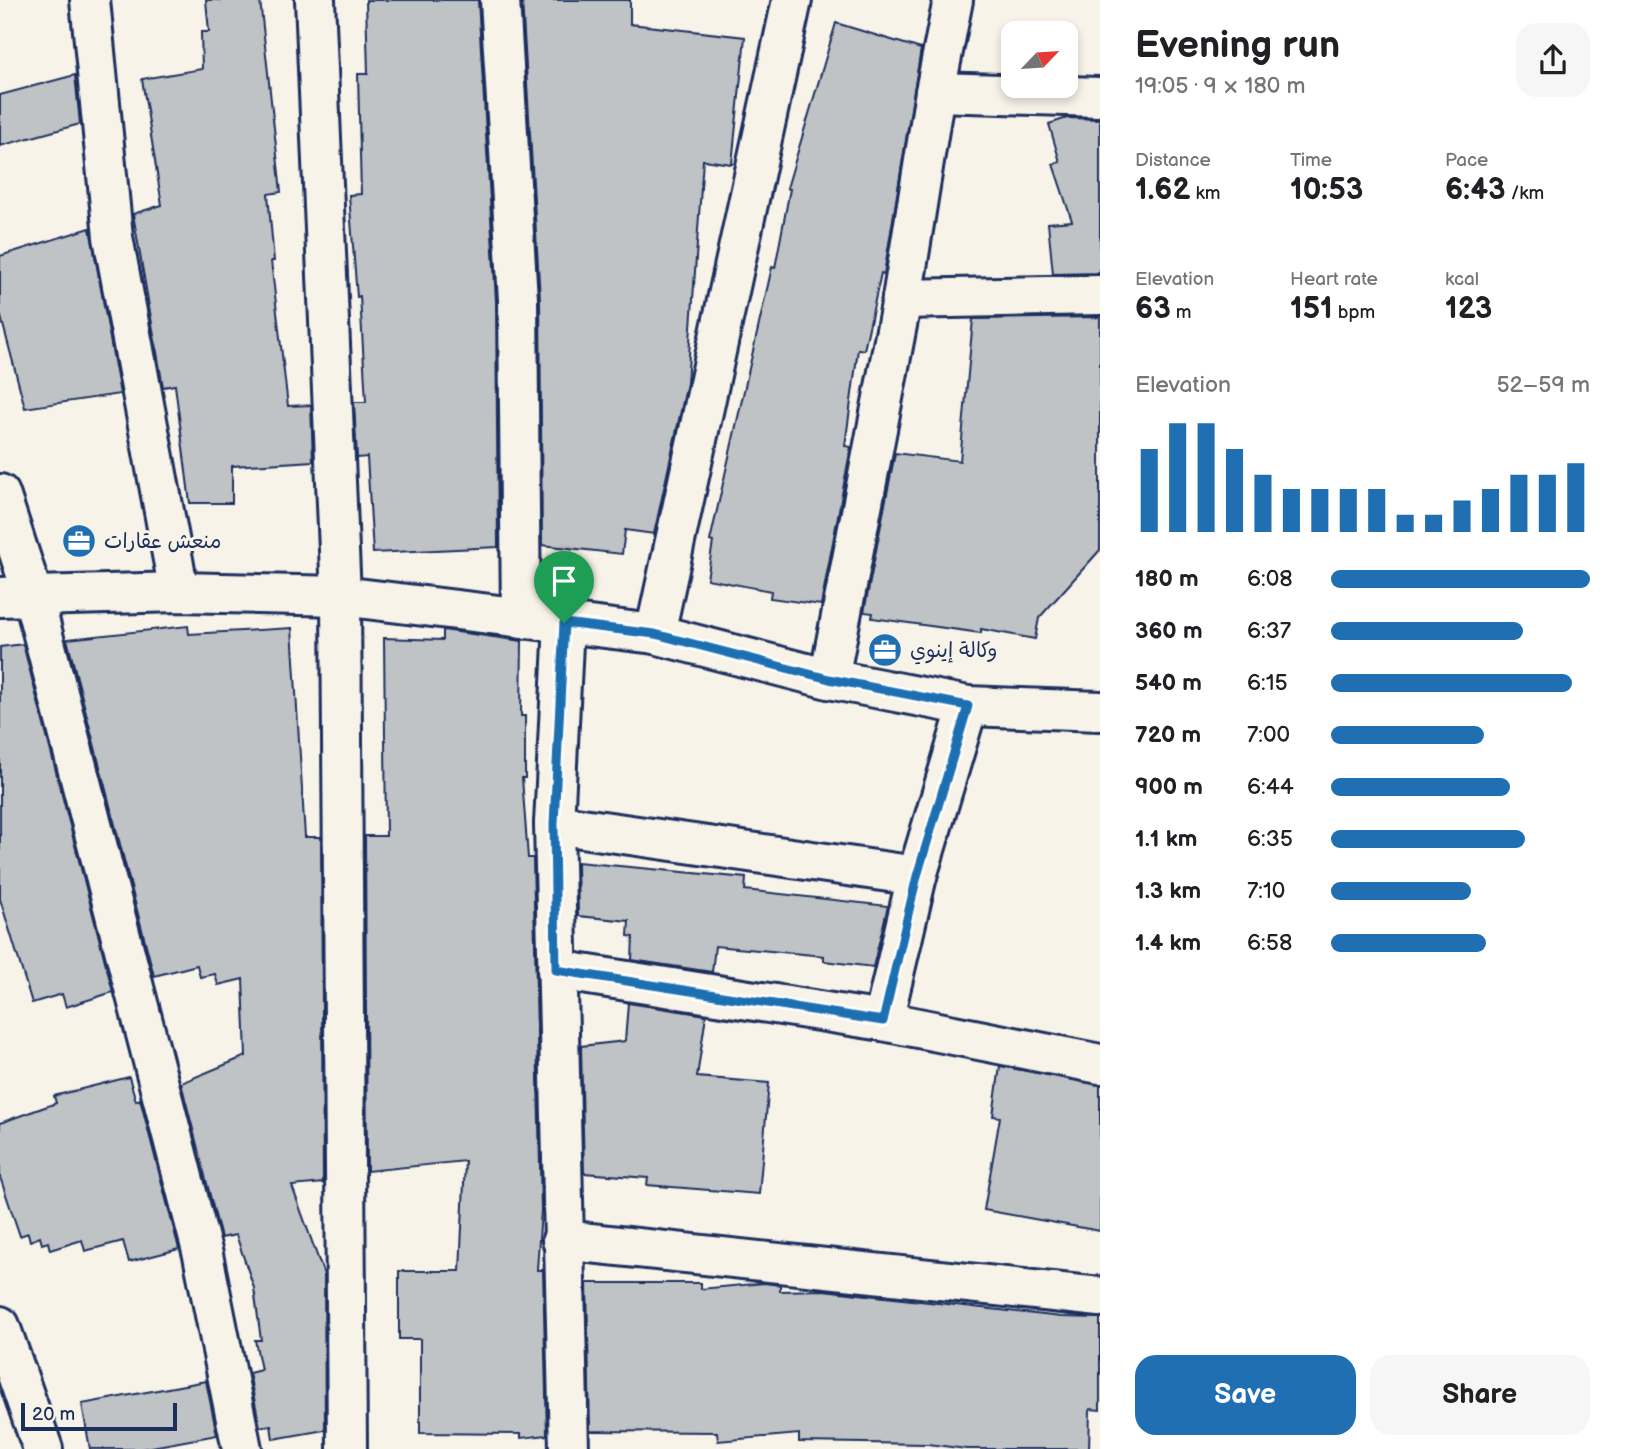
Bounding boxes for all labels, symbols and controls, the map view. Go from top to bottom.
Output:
north arrow [1001,21,1078,98]
map controls [1001,21,1078,98]
text: Evening run [1135,23,1340,68]
button: share [1516,23,1590,97]
text: 19:05 · 9 × 180 m [1135,72,1306,100]
text: Distance [1135,149,1211,172]
text: Time [1290,149,1332,172]
text: Pace [1445,149,1488,172]
text: 1.62 [1135,172,1190,208]
text: 10:53 [1290,172,1363,208]
text: 6:43 [1445,172,1506,208]
text: km [1190,182,1221,205]
text: /km [1506,182,1544,205]
text: Elevation [1135,268,1214,291]
text: Heart rate [1290,268,1378,291]
text: kcal [1445,268,1479,291]
text: 63 [1135,291,1171,327]
text: 151 [1290,291,1333,327]
text: 123 [1445,291,1492,327]
text: m [1171,301,1192,324]
text: bpm [1333,301,1375,324]
text: Elevation [1135,371,1231,399]
text: 52–59 m [1496,371,1590,399]
office icon: منعش عقارات [60,522,98,560]
place label: منعش عقارات [104,529,221,554]
pin [534,551,594,623]
icon: arrive [545,562,583,600]
text: 180 m [1135,565,1199,593]
text: 6:08 [1247,565,1293,593]
text: 360 m [1135,617,1203,645]
text: 6:37 [1247,617,1291,645]
office icon: وكالة إينوي [866,631,904,669]
place label: وكالة إينوي [910,638,997,665]
text: 540 m [1135,669,1202,697]
text: 6:15 [1247,669,1288,697]
text: 720 m [1135,721,1201,749]
text: 7:00 [1247,721,1290,749]
text: 900 m [1135,773,1203,801]
text: 6:44 [1247,773,1294,801]
text: 1.1 km [1135,825,1197,853]
text: 6:35 [1247,825,1293,853]
text: 1.3 km [1135,877,1201,905]
text: 7:10 [1247,877,1285,905]
text: 1.4 km [1135,929,1201,957]
text: 6:58 [1247,929,1292,957]
button: Save [1135,1355,1356,1435]
button: Share [1370,1355,1590,1435]
scale bar [21,1400,177,1432]
text: 20 m [32,1403,75,1426]

